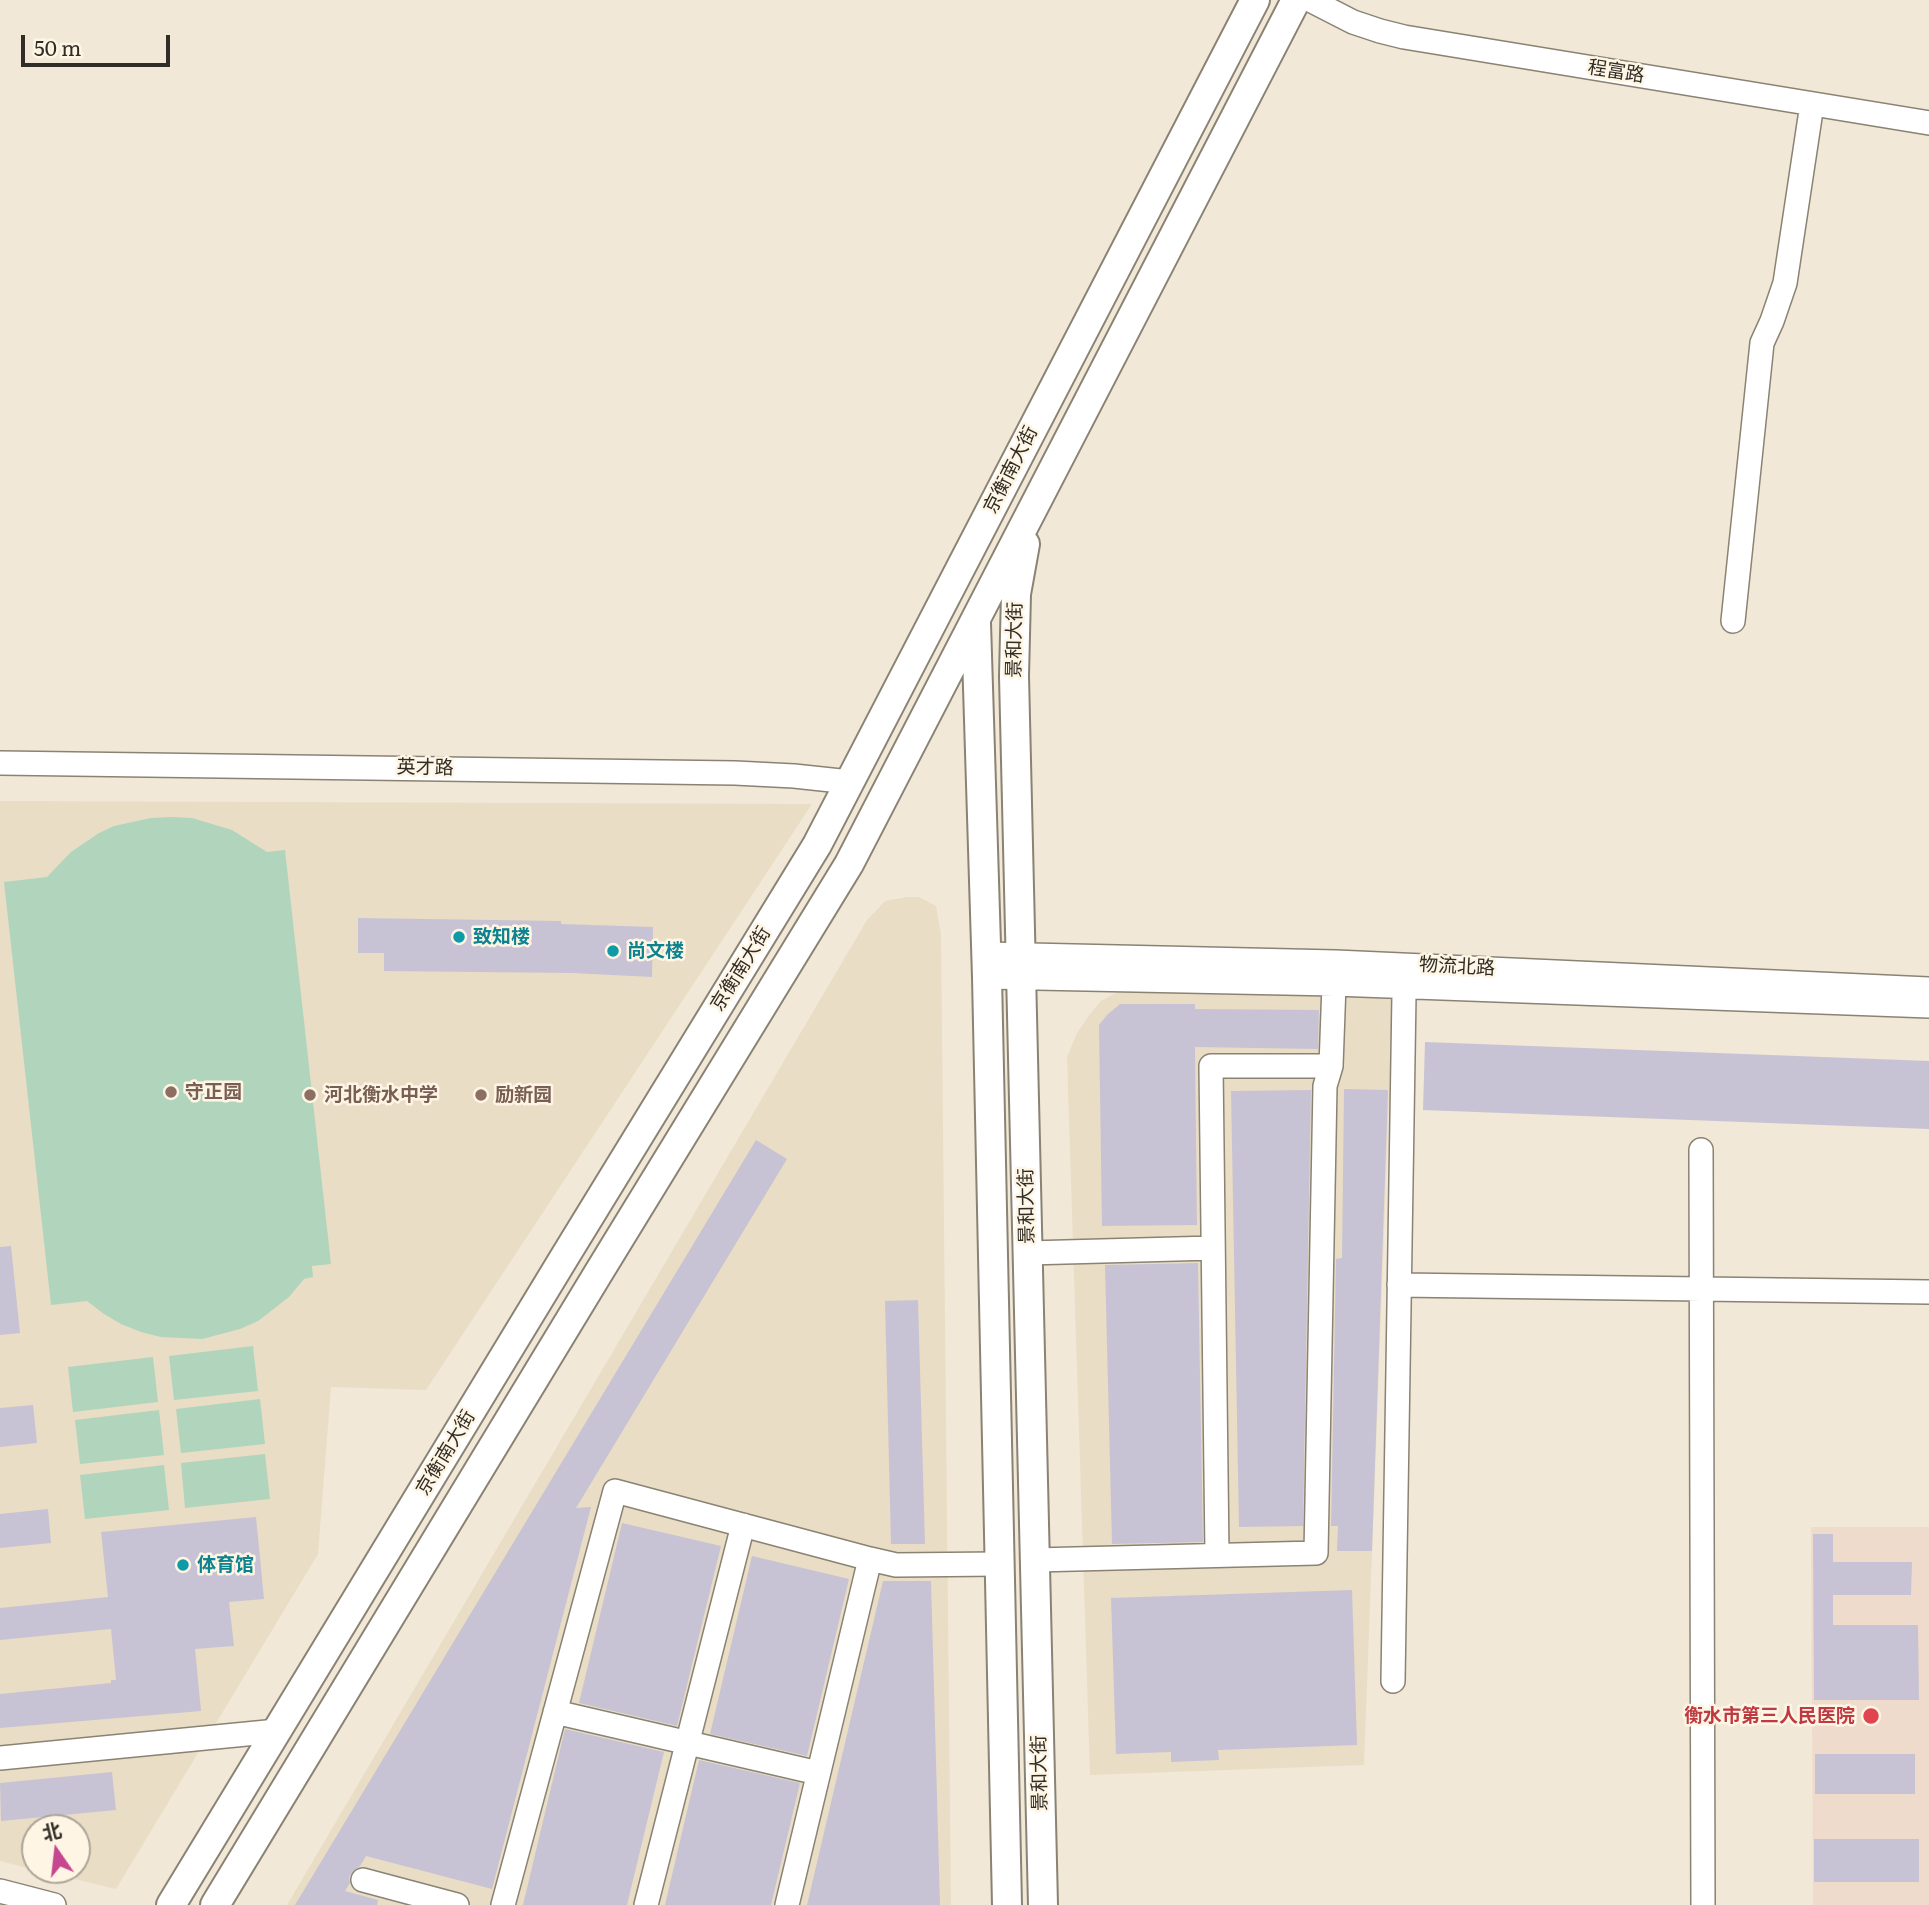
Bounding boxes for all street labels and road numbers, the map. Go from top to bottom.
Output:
street label: 程富路 [1586,56,1646,88]
street label: 京衡南大街 [979,423,1043,517]
street label: 景和大街 [1003,602,1027,678]
street label: 英才路 [396,756,454,780]
street label: 京衡南大街 [706,923,776,1015]
street label: 物流北路 [1418,954,1496,980]
street label: 景和大街 [1015,1168,1039,1244]
street label: 京衡南大街 [412,1406,480,1500]
street label: 景和大街 [1028,1735,1052,1811]

